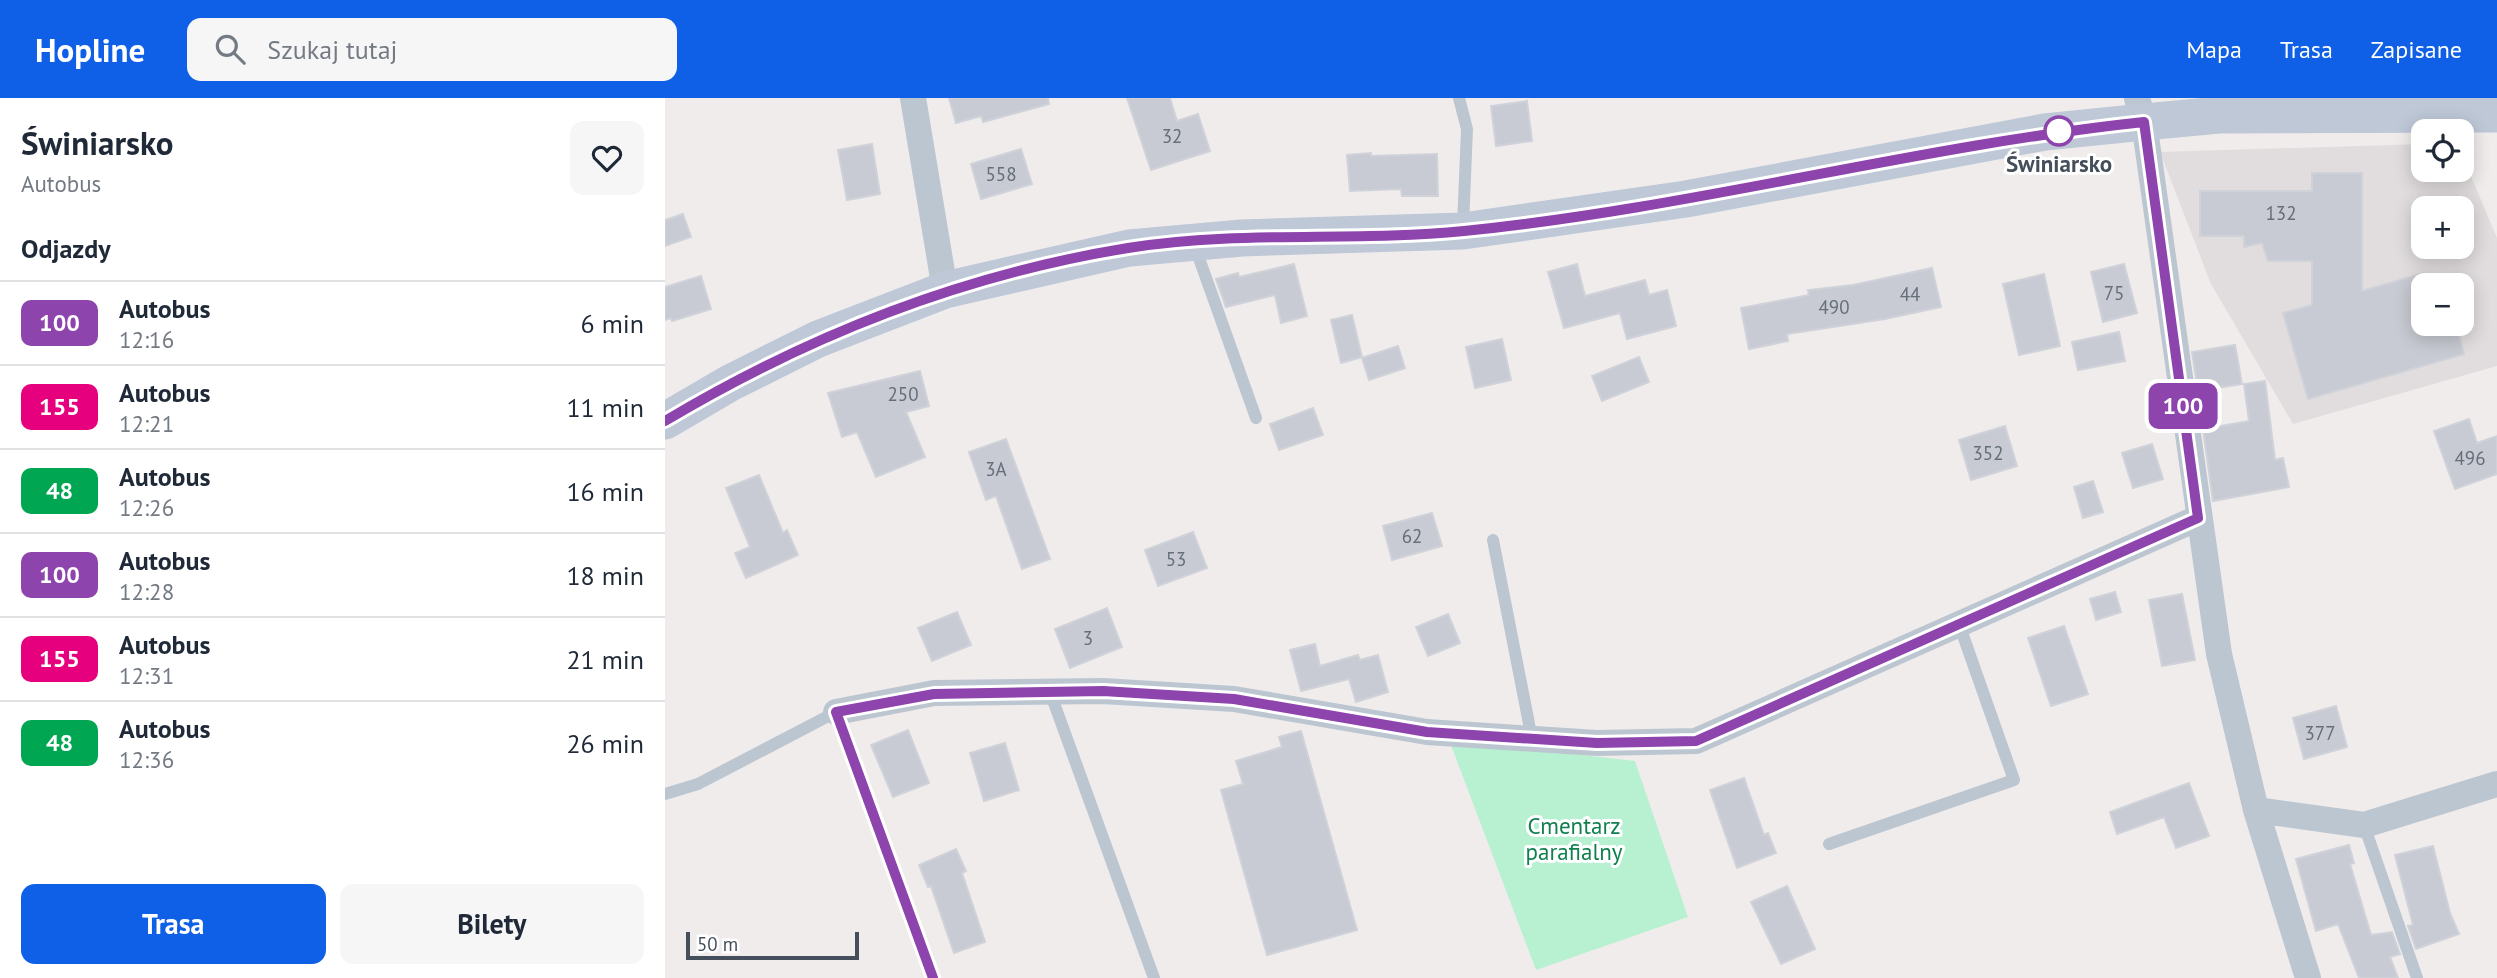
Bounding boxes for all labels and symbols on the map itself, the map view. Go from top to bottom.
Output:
marker: Świniarsko [2044,116,2074,146]
house number: 32 [1162,124,1182,148]
place label: Świniarsko [2006,149,2112,178]
house number: 558 [985,162,1017,186]
house number: 132 [2265,201,2297,225]
house number: 75 [2104,281,2124,305]
house number: 44 [1900,282,1920,306]
house number: 490 [1818,295,1850,319]
house number: 250 [887,382,919,406]
line badge: 100 [2143,383,2223,429]
house number: 352 [1972,441,2004,465]
house number: 496 [2454,446,2486,470]
house number: 3A [985,457,1007,481]
house number: 62 [1402,524,1422,548]
house number: 53 [1166,547,1186,571]
house number: 3 [1083,626,1093,650]
house number: 377 [2304,721,2336,745]
park label: Cmentarz parafialny [1526,811,1623,866]
scale bar [686,929,859,961]

